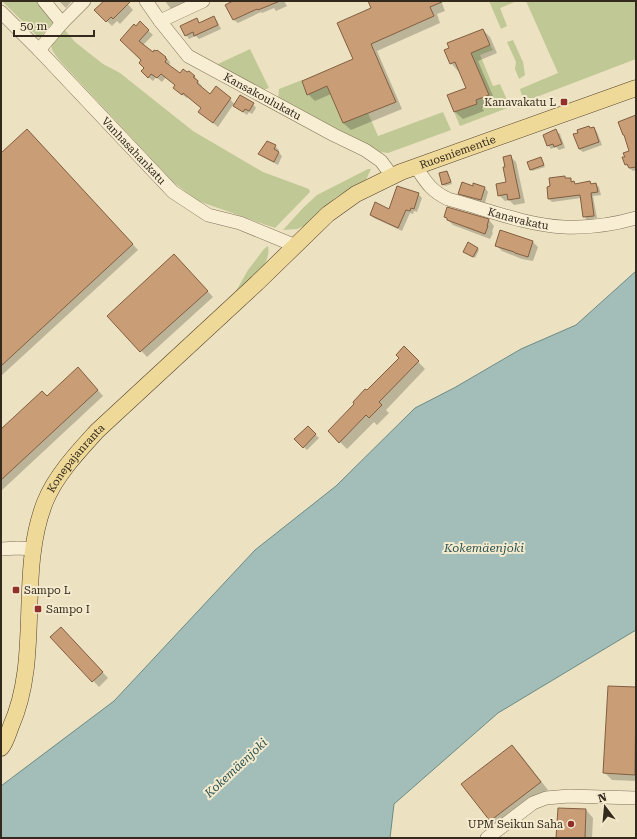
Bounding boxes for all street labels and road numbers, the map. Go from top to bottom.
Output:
street label: Kansakoulukatu [222,70,304,123]
street label: Vanhasahankatu [99,114,169,187]
street label: Ruosniementie [418,132,497,171]
street label: Kanavakatu [486,205,550,232]
street label: Konepajanranta [44,421,107,495]

